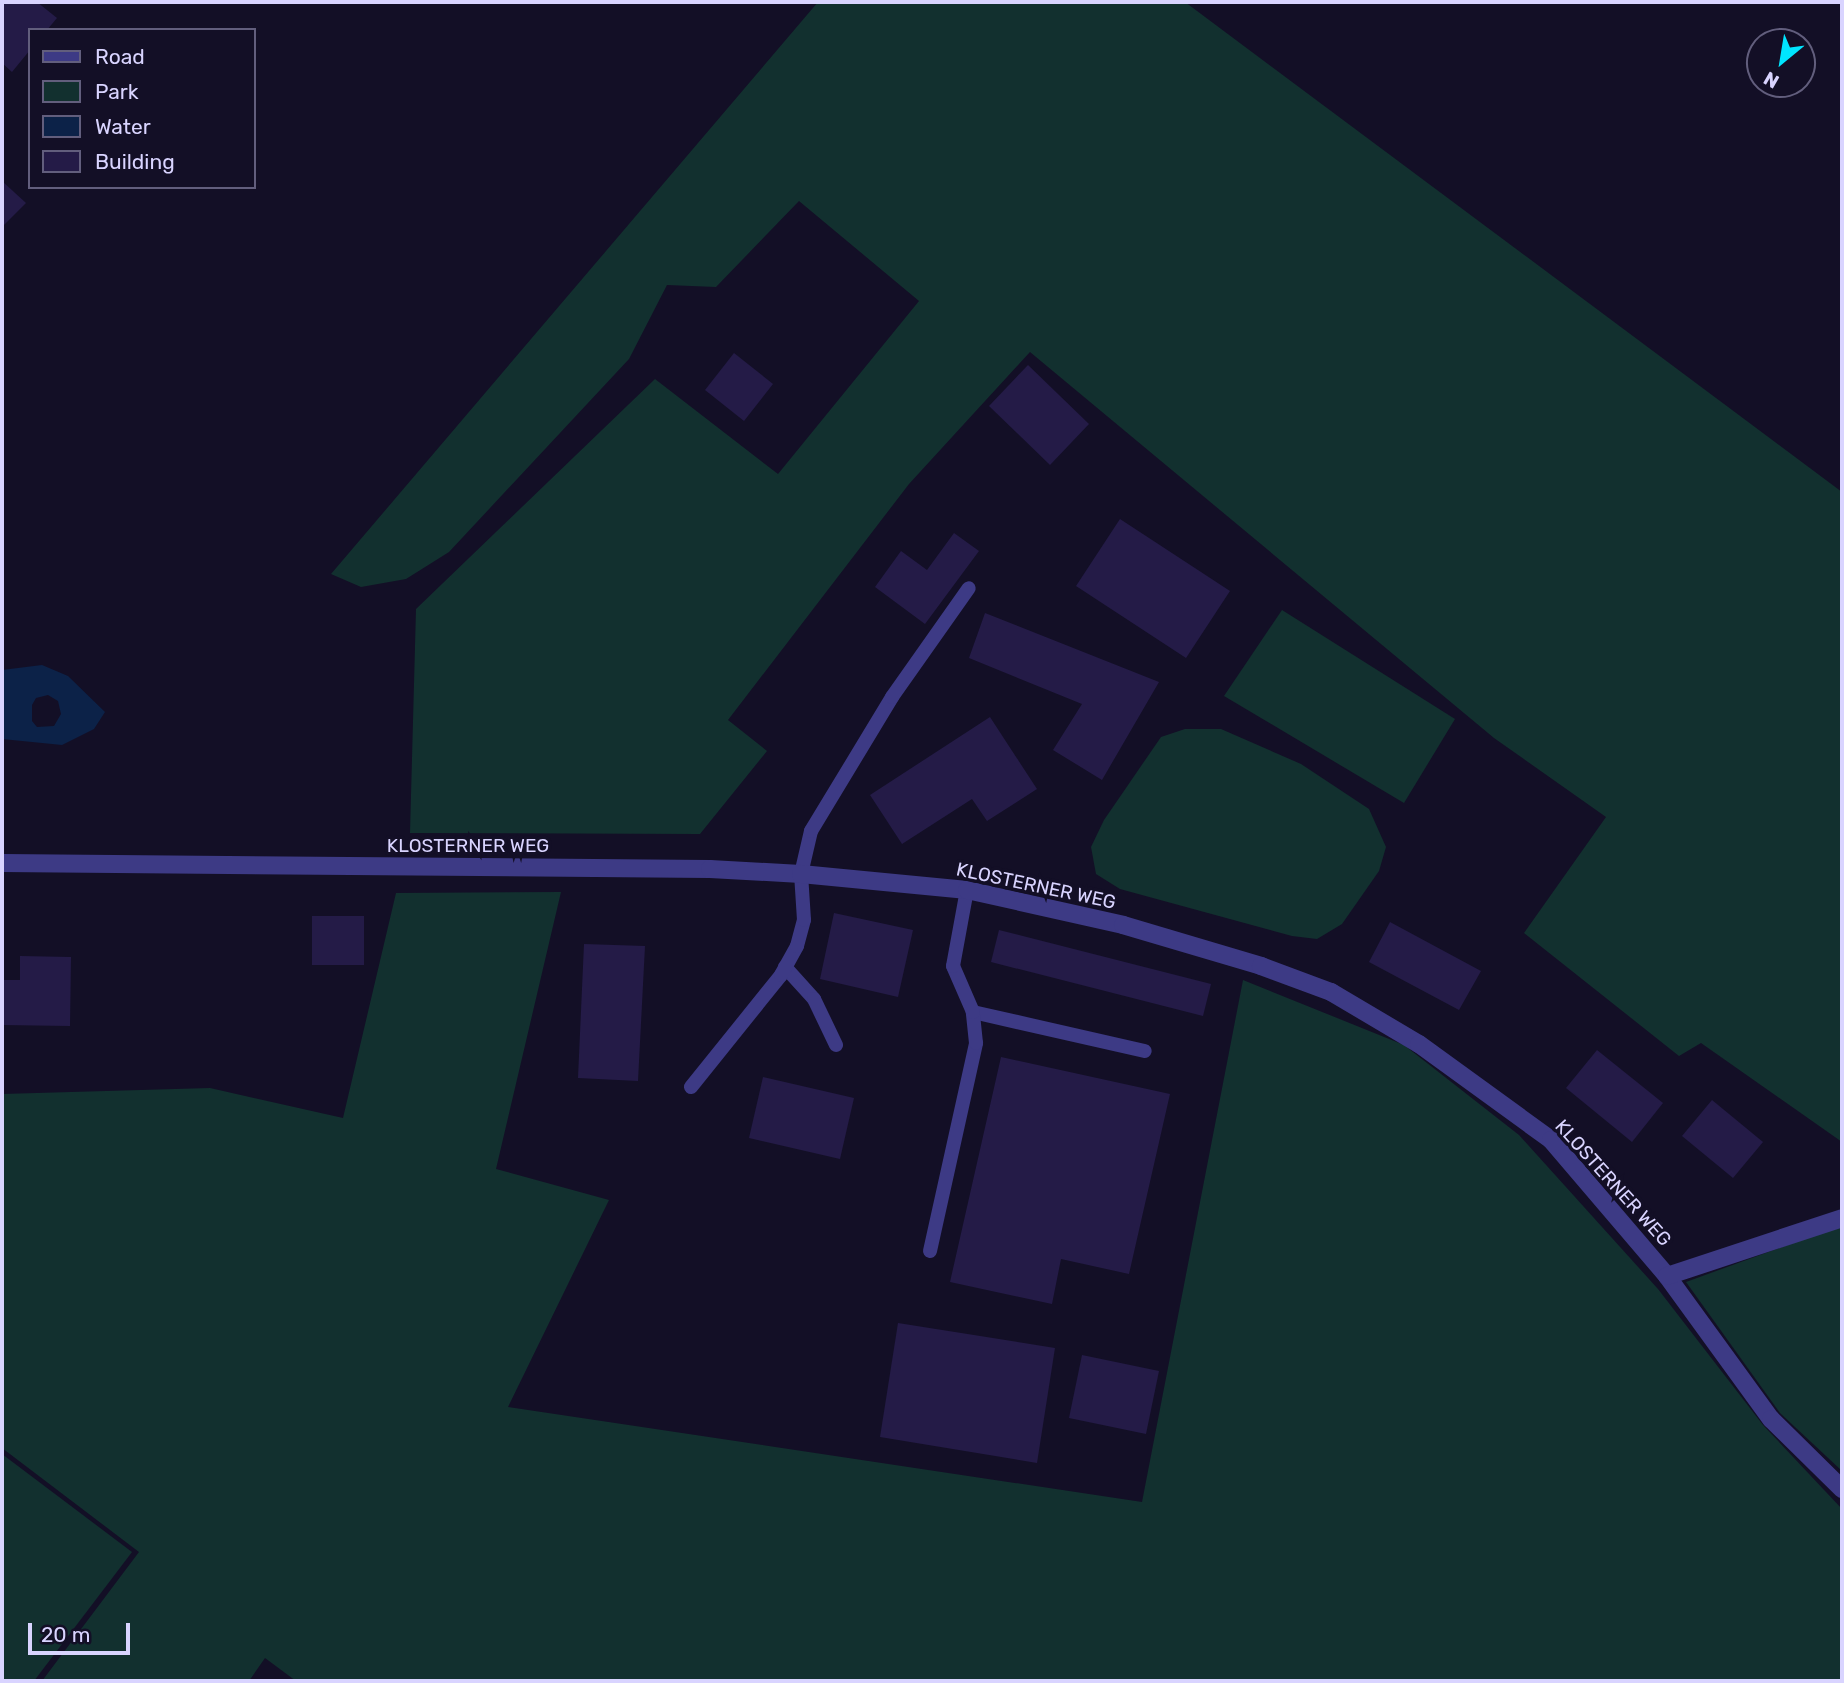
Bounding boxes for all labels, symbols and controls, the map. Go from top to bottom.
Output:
legend [28,28,256,189]
north arrow [1746,28,1816,98]
text: Road [95,44,145,69]
text: N [1760,67,1783,93]
text: Park [95,79,139,104]
text: Water [95,114,151,139]
text: Building [95,149,175,174]
street label: KLOSTERNER WEG [387,835,549,857]
street label: KLOSTERNER WEG [954,858,1118,914]
street label: KLOSTERNER WEG [1550,1115,1676,1251]
scale bar [32,1610,133,1654]
text: 20 m [41,1622,90,1647]

